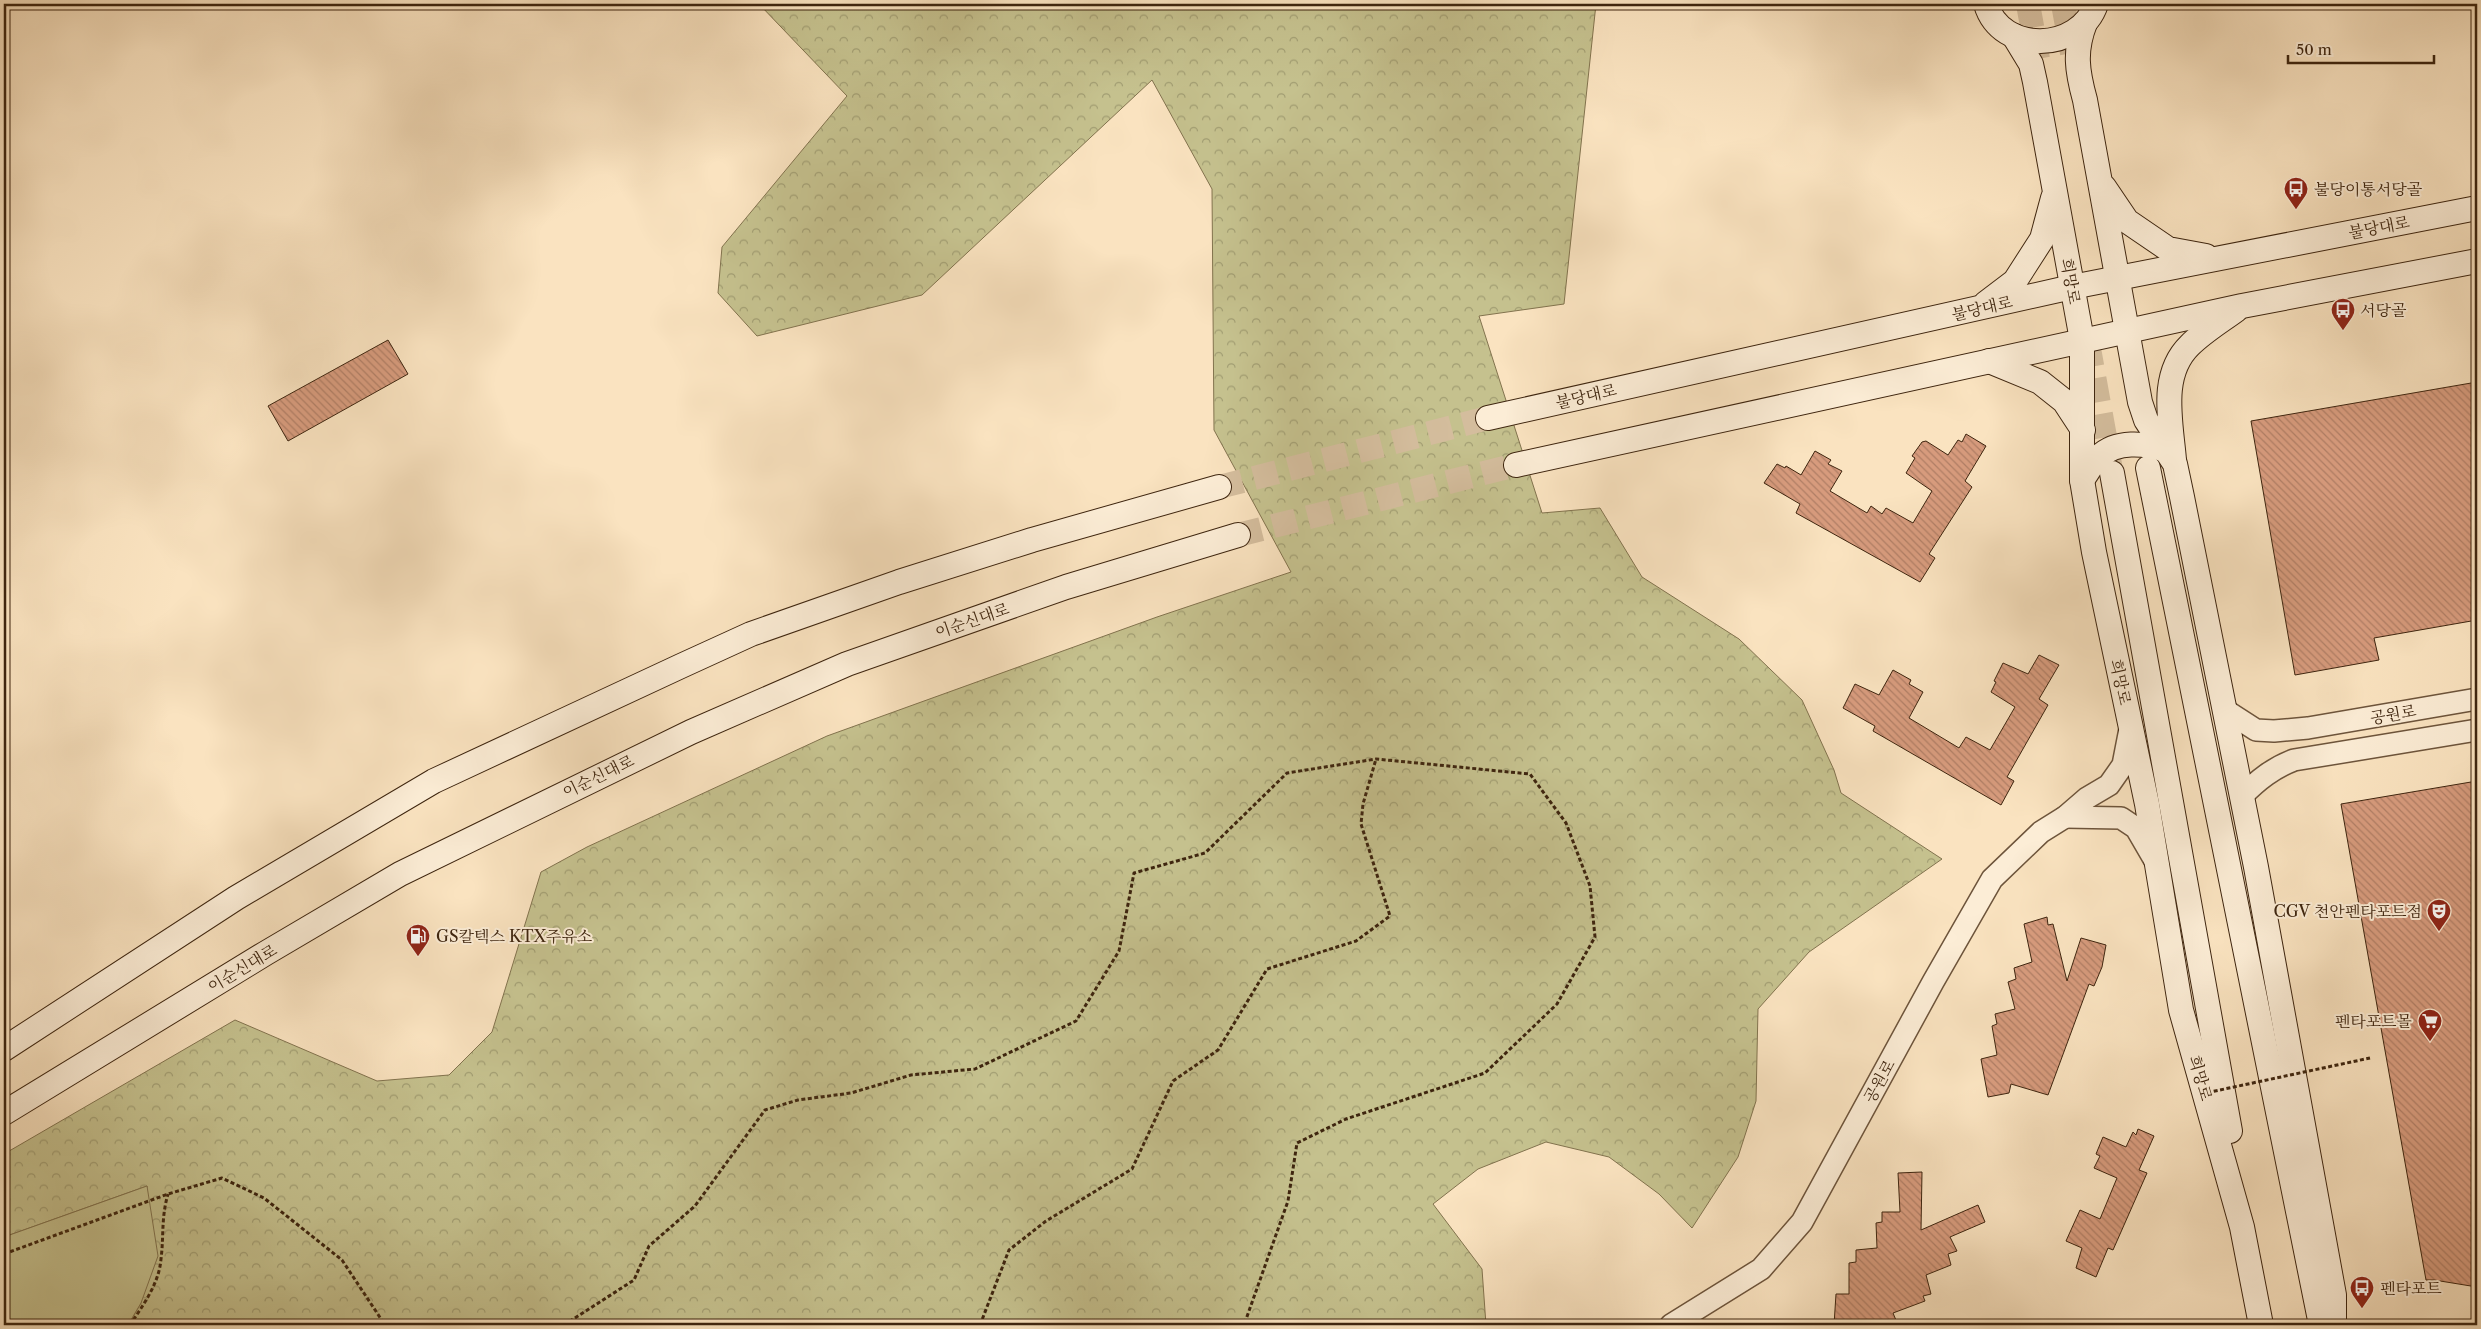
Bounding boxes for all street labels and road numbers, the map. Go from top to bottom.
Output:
street label: 불당대로 [2347,211,2412,243]
street label: 희망로 [2057,256,2085,306]
street label: 불당대로 [1950,291,2015,325]
street label: 불당대로 [1554,379,1619,413]
street label: 이순신대로 [932,598,1012,642]
street label: 희망로 [2106,657,2136,707]
street label: 공원로 [2368,700,2418,728]
street label: 이순신대로 [559,750,638,802]
street label: 이순신대로 [204,939,281,996]
street label: 희망로 [2185,1053,2217,1104]
street label: 공원로 [1859,1055,1899,1106]

